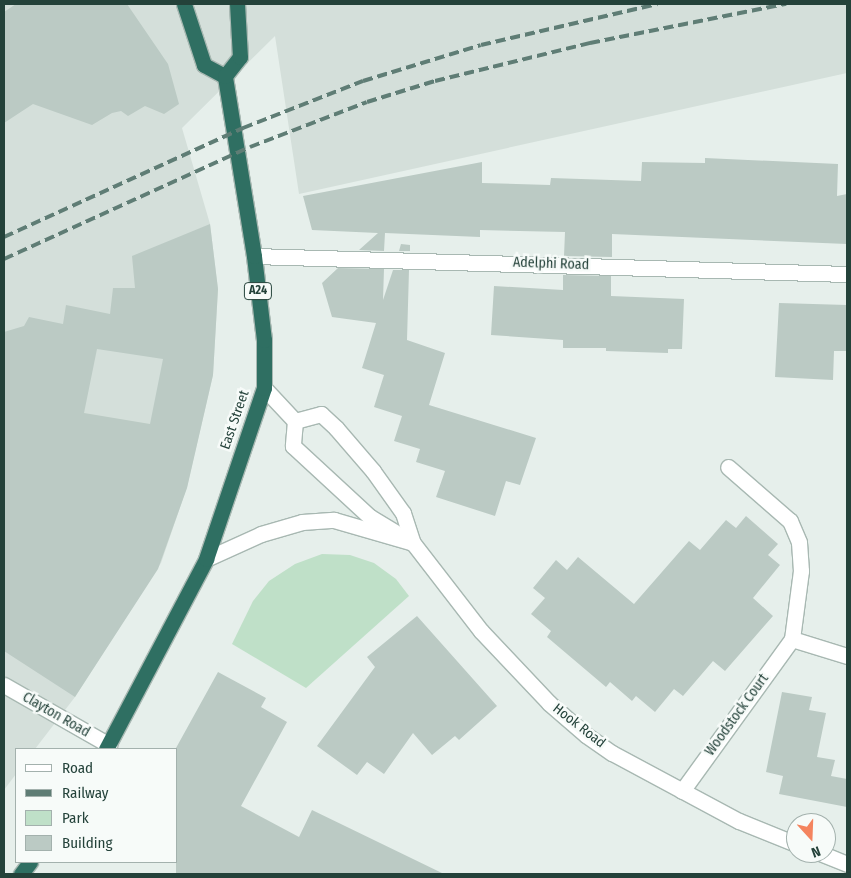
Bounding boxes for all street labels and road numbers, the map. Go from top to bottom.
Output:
street label: Adelphi Road [513,254,589,274]
road number: A24 [243,282,273,300]
street label: East Street [217,388,253,452]
street label: Woodstock Court [702,671,772,759]
street label: Clayton Road [19,689,93,741]
street label: Hook Road [549,700,609,752]

